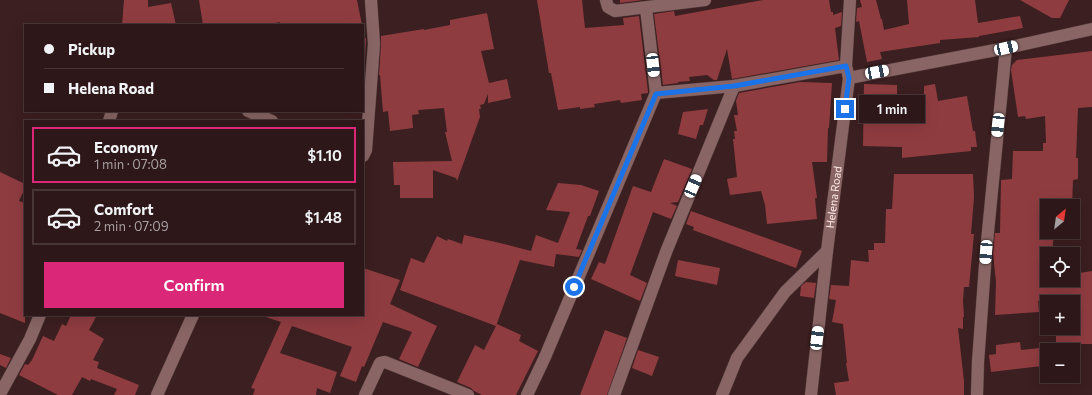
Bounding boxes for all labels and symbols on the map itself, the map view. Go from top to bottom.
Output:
car [993,39,1019,57]
car [646,52,660,78]
car [864,64,890,80]
callout: 1 min [859,95,925,123]
route end [836,100,854,118]
car [991,112,1005,138]
street label: Helena Road [823,165,844,229]
car [683,173,703,199]
north arrow [1040,199,1080,239]
car [979,240,993,264]
route start [565,278,583,296]
car [810,325,824,351]

